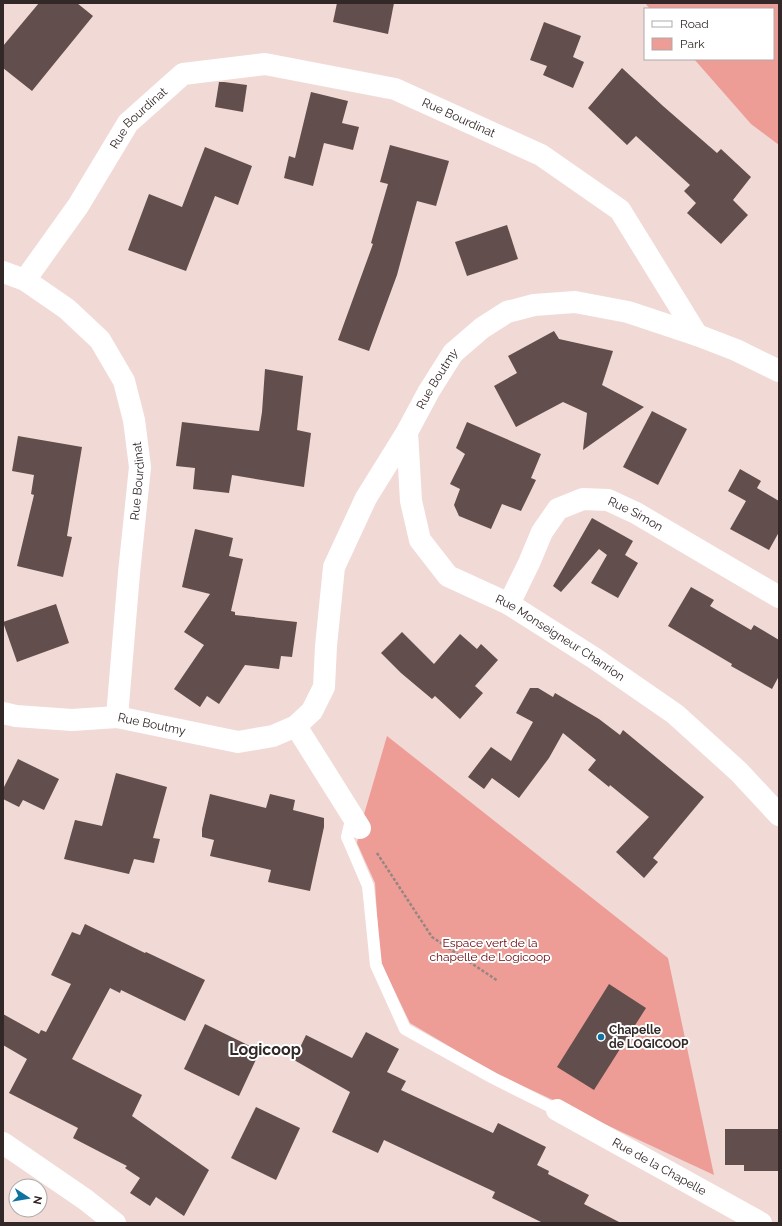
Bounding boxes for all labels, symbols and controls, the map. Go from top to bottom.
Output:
legend [644,8,774,60]
text: Road [680,17,709,31]
text: Park [680,37,705,51]
street label: Rue Bourdinat [107,84,170,151]
street label: Rue Bourdinat [420,95,498,140]
street label: Rue Boutmy [414,345,461,412]
street label: Rue Bourdinat [128,441,147,521]
street label: Rue Simon [606,494,665,534]
street label: Rue Monseigneur Chanrion [493,592,627,684]
street label: Rue Boutmy [117,710,187,738]
park label: Espace vert de la chapelle de Logicoop [429,936,551,964]
place label: Chapelle de LOGICOOP [609,1023,689,1051]
marker: Chapelle de LOGICOOP [596,1032,606,1042]
district label: Logicoop [229,1040,301,1059]
street label: Rue de la Chapelle [610,1135,709,1198]
north arrow [8,1178,48,1218]
text: N [30,1195,45,1205]

